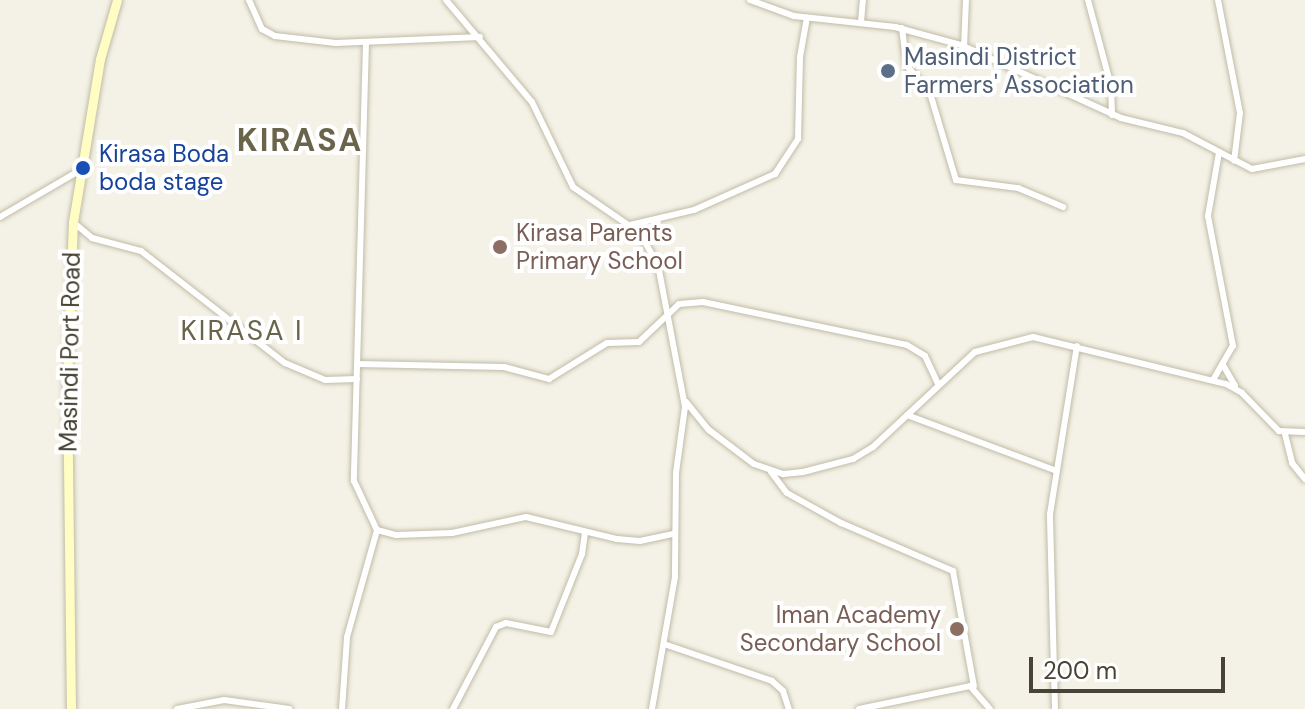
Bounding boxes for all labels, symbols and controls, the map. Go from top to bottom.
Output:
place label: Masindi District Farmers' Association [904,43,1134,99]
marker: Masindi District Farmers' Association [879,62,897,80]
district label: KIRASA [237,121,363,159]
place label: Kirasa Boda boda stage [99,140,229,196]
marker: Kirasa Boda boda stage [74,159,92,177]
place label: Kirasa Parents Primary School [516,219,683,275]
marker: Kirasa Parents Primary School [491,238,509,256]
street label: Masindi Port Road [54,252,86,452]
district label: KIRASA I [181,314,303,348]
place label: Iman Academy Secondary School [740,601,941,657]
marker: Iman Academy Secondary School [948,620,966,638]
scale bar [1033,641,1229,691]
text: 200 m [1043,655,1117,686]

